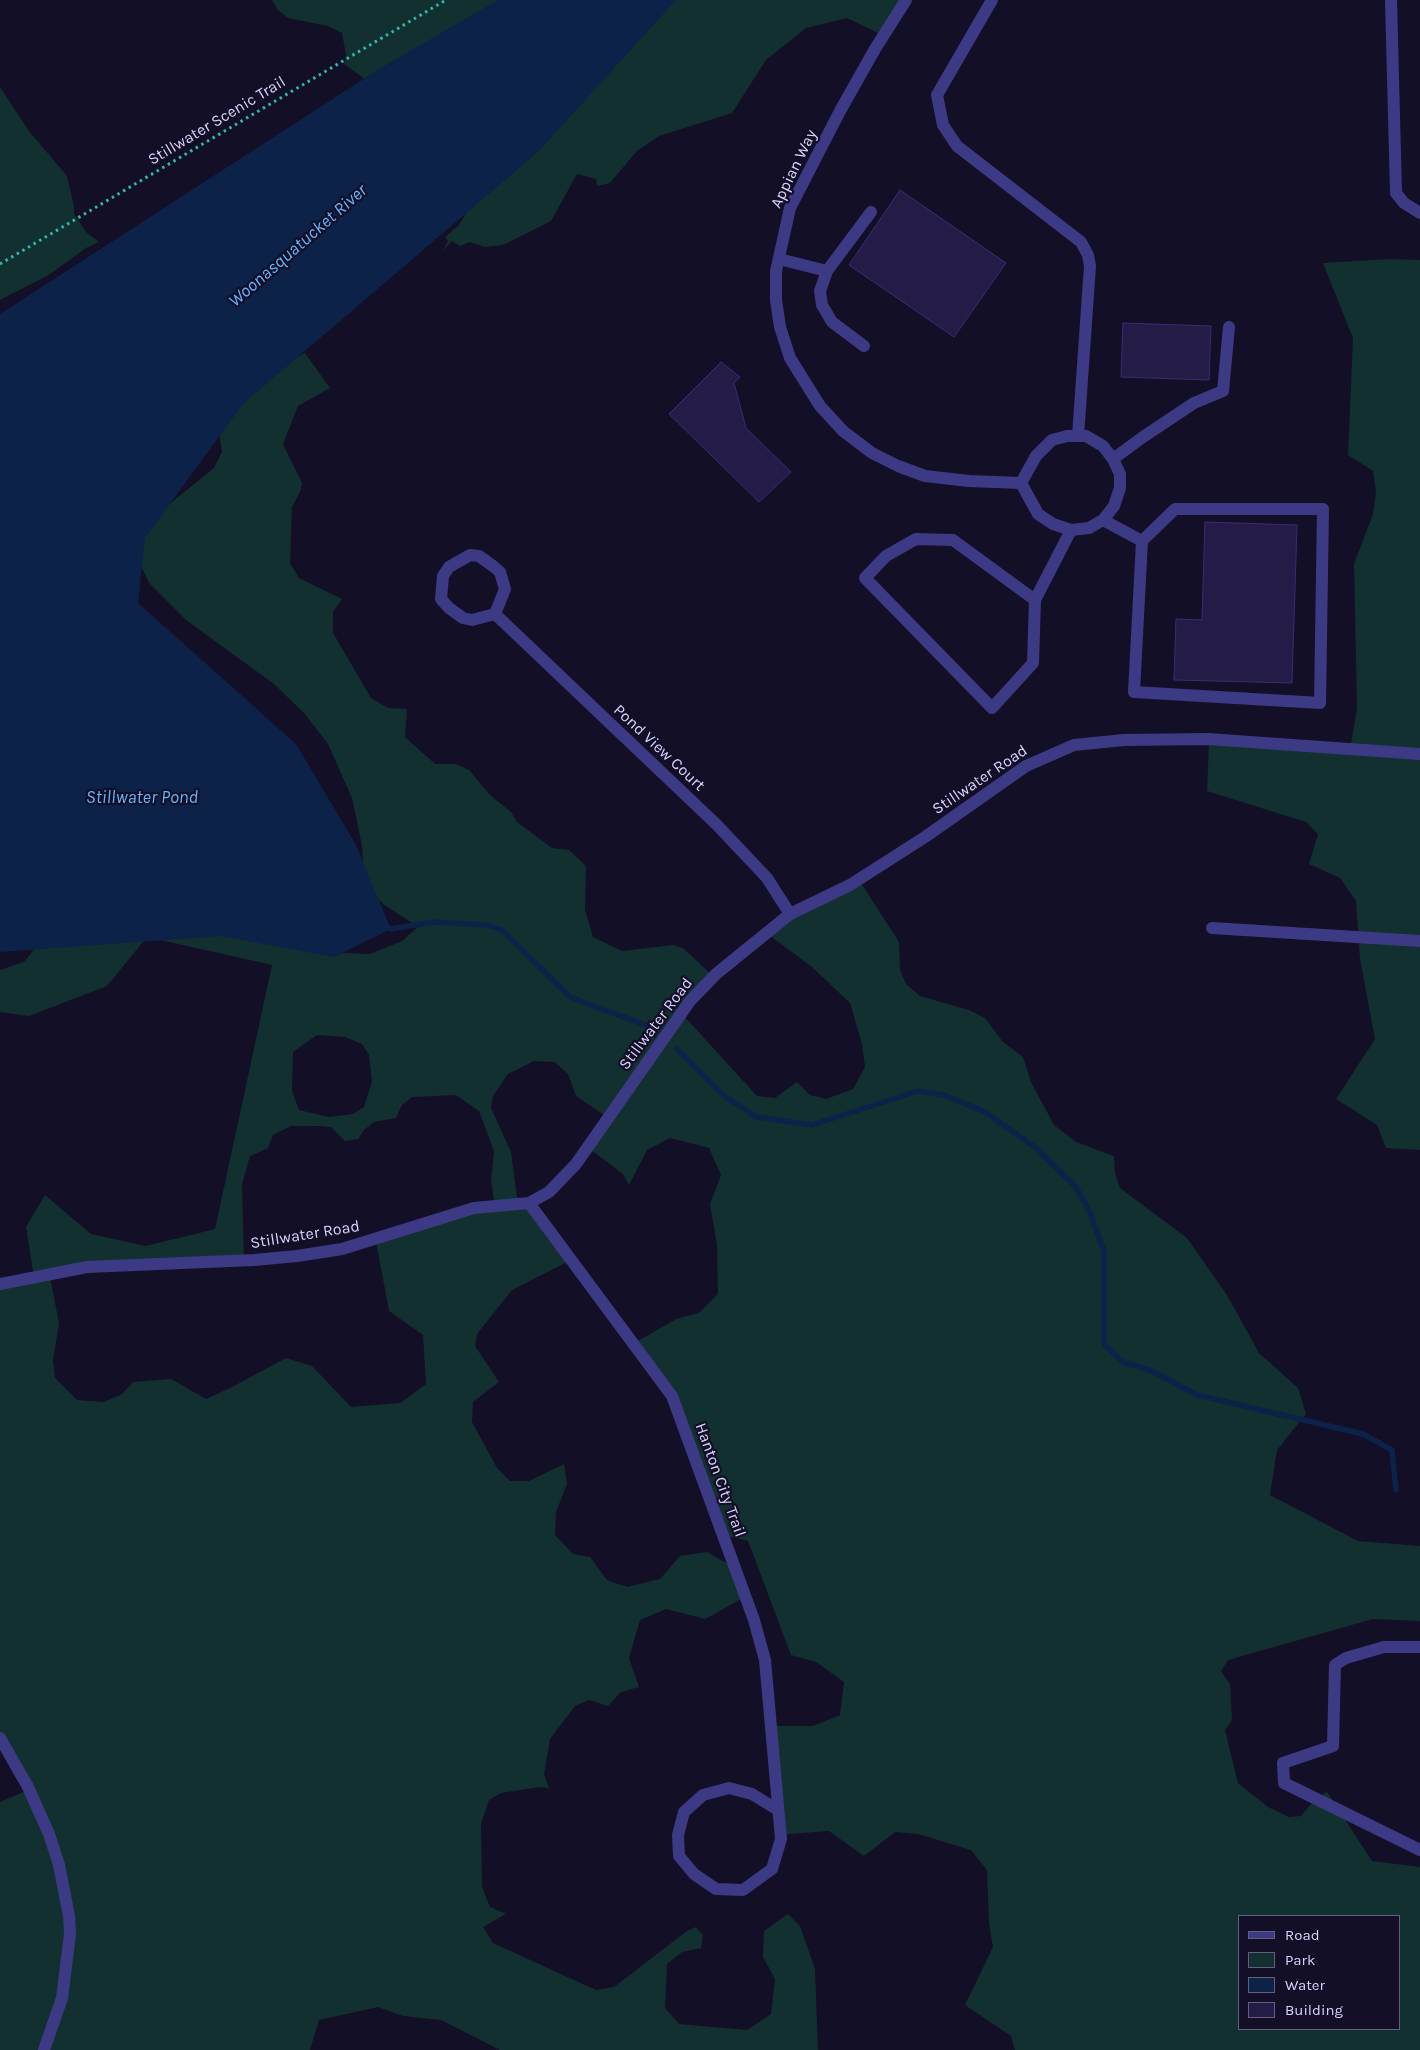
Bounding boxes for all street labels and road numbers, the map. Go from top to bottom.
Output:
street label: Stillwater Scenic Trail [145,72,289,170]
street label: Appian Way [767,127,821,211]
street label: Pond View Court [609,701,709,795]
street label: Stillwater Road [929,741,1031,819]
street label: Stillwater Road [615,974,697,1074]
street label: Stillwater Road [249,1217,361,1253]
street label: Hanton City Trail [690,1420,750,1540]

